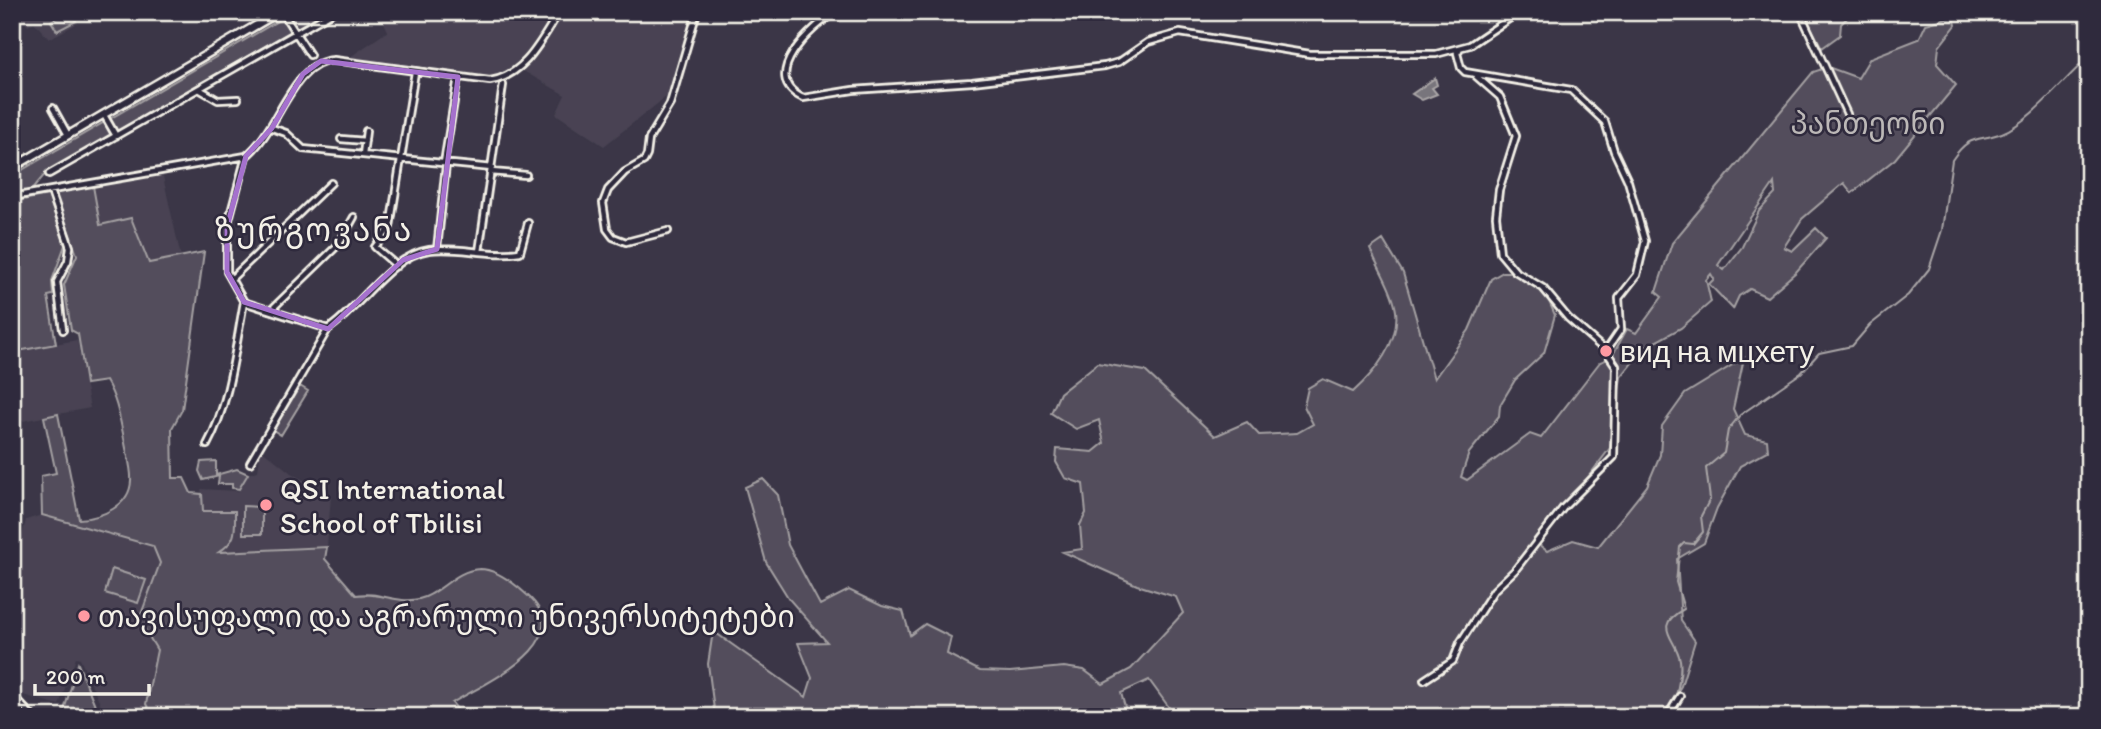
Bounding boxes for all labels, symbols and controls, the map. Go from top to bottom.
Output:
park label: პანთეონი [1790,105,1946,142]
district label: ზურგოვანა [215,211,413,249]
place label: вид на мцхету [1620,333,1814,370]
marker: вид на мцхету [1598,343,1614,359]
place label: QSI International School of Tbilisi [280,470,505,541]
marker: QSI International School of Tbilisi [258,497,274,513]
place label: თავისუფალი და აგრარული უნივერსიტეტები [98,598,795,635]
marker: თავისუფალი და აგრარული უნივერსიტეტები [76,608,92,624]
scale bar [35,652,149,696]
text: 200 m [46,664,106,689]

